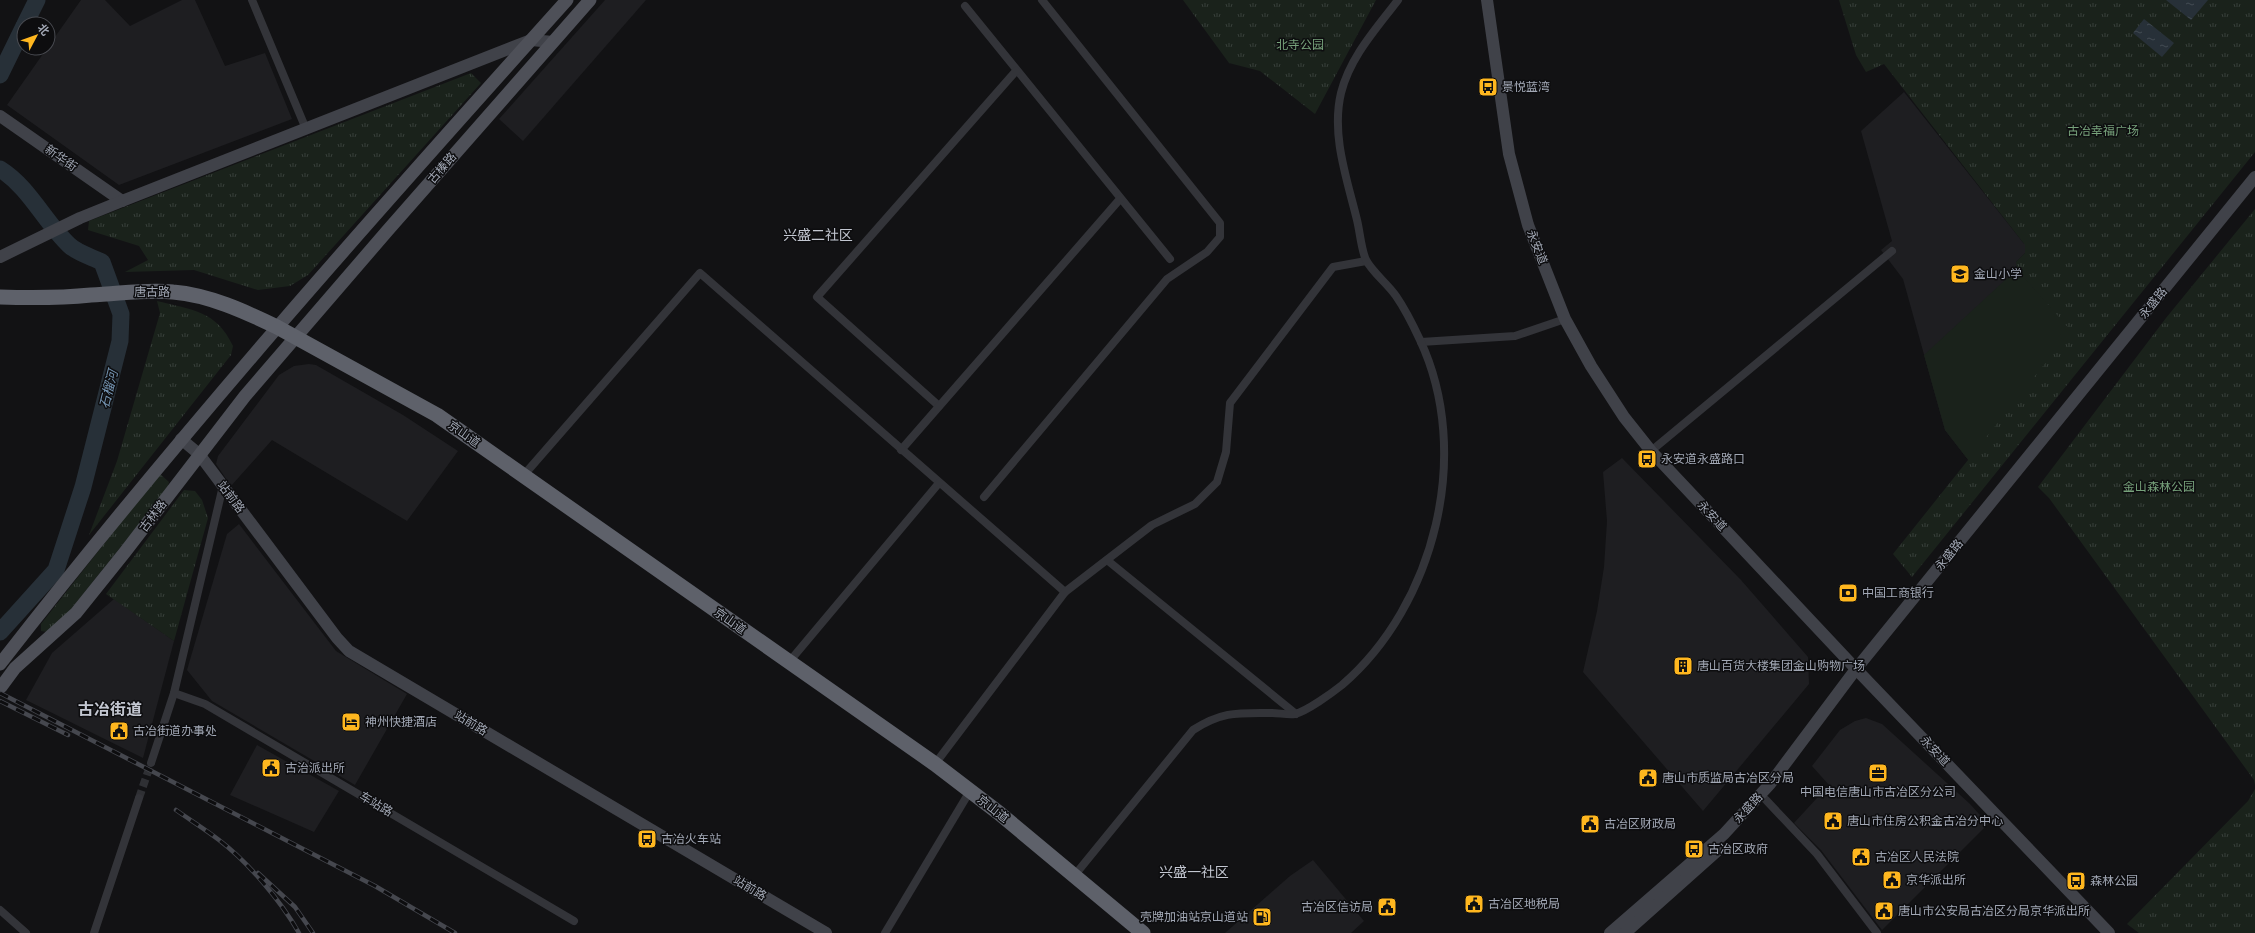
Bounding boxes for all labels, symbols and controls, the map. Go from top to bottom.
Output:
north arrow [16,16,56,56]
text: 北 [35,21,52,38]
park label: 北寺公园 [1276,37,1324,53]
bus stop icon: 景悦蓝湾 [1477,76,1499,98]
place label: 景悦蓝湾 [1502,79,1550,95]
park label: 古冶幸福广场 [2067,123,2139,139]
street label: 新华街 [42,141,80,175]
street label: 古榛路 [424,149,460,187]
district label: 兴盛二社区 [783,226,853,244]
street label: 永安道 [1523,227,1551,267]
school or university icon: 金山小学 [1949,263,1971,285]
place label: 金山小学 [1974,266,2022,282]
street label: 唐古路 [134,284,170,300]
street label: 永盛路 [2135,284,2171,322]
water label: 石榴河 [96,365,122,410]
street label: 京山道 [445,417,483,451]
bus stop icon: 永安道永盛路口 [1636,448,1658,470]
place label: 永安道永盛路口 [1661,451,1745,467]
street label: 站前路 [214,478,248,516]
park label: 金山森林公园 [2123,479,2195,495]
street label: 古林路 [136,497,170,535]
street label: 永安道 [1694,497,1730,535]
street label: 永盛路 [1931,536,1967,574]
bank icon: 中国工商银行 [1837,582,1859,604]
place label: 中国工商银行 [1862,585,1934,601]
street label: 京山道 [711,604,749,638]
building icon: 唐山百货大楼集团金山购物广场 [1672,655,1694,677]
place label: 唐山百货大楼集团金山购物广场 [1697,658,1865,674]
district label: 古冶街道 [78,699,142,720]
street label: 站前路 [451,707,491,739]
hotel icon: 神州快捷酒店 [340,711,362,733]
place label: 神州快捷酒店 [365,714,437,730]
public building icon: 古冶街道办事处 [108,720,130,742]
place label: 古冶街道办事处 [133,723,217,739]
street label: 永安道 [1917,732,1953,770]
public building icon: 古治派出所 [260,757,282,779]
place label: 古治派出所 [285,760,345,776]
office icon: 中国电信唐山市古冶区分公司 [1867,762,1889,784]
public building icon: 唐山市质监局古冶区分局 [1637,767,1659,789]
place label: 唐山市质监局古冶区分局 [1662,770,1794,786]
place label: 中国电信唐山市古冶区分公司 [1800,784,1956,800]
street label: 车站路 [356,788,396,820]
street label: 永盛路 [1730,789,1766,827]
street label: 京山道 [974,792,1012,826]
public building icon: 唐山市住房公积金古冶分中心 [1822,810,1844,832]
public building icon: 古冶区财政局 [1579,813,1601,835]
place label: 唐山市住房公积金古冶分中心 [1847,813,2003,829]
place label: 古冶区财政局 [1604,816,1676,832]
bus stop icon: 古冶火车站 [636,828,658,850]
place label: 古冶火车站 [661,831,721,847]
bus stop icon: 古冶区政府 [1683,838,1705,860]
place label: 古冶区政府 [1708,841,1768,857]
public building icon: 古冶区人民法院 [1850,846,1872,868]
place label: 古冶区人民法院 [1875,849,1959,865]
district label: 兴盛一社区 [1159,863,1229,881]
public building icon: 京华派出所 [1881,869,1903,891]
bus stop icon: 森林公园 [2065,870,2087,892]
street label: 站前路 [730,872,770,904]
place label: 京华派出所 [1906,872,1966,888]
place label: 森林公园 [2090,873,2138,889]
public building icon: 古冶区地税局 [1463,893,1485,915]
public building icon: 古冶区信访局 [1376,896,1398,918]
place label: 古冶区地税局 [1488,896,1560,912]
place label: 古冶区信访局 [1301,899,1373,915]
public building icon: 唐山市公安局古冶区分局京华派出所 [1873,900,1895,922]
place label: 唐山市公安局古冶区分局京华派出所 [1898,903,2090,919]
fuel station icon: 壳牌加油站京山道站 [1251,906,1273,928]
place label: 壳牌加油站京山道站 [1140,909,1248,925]

